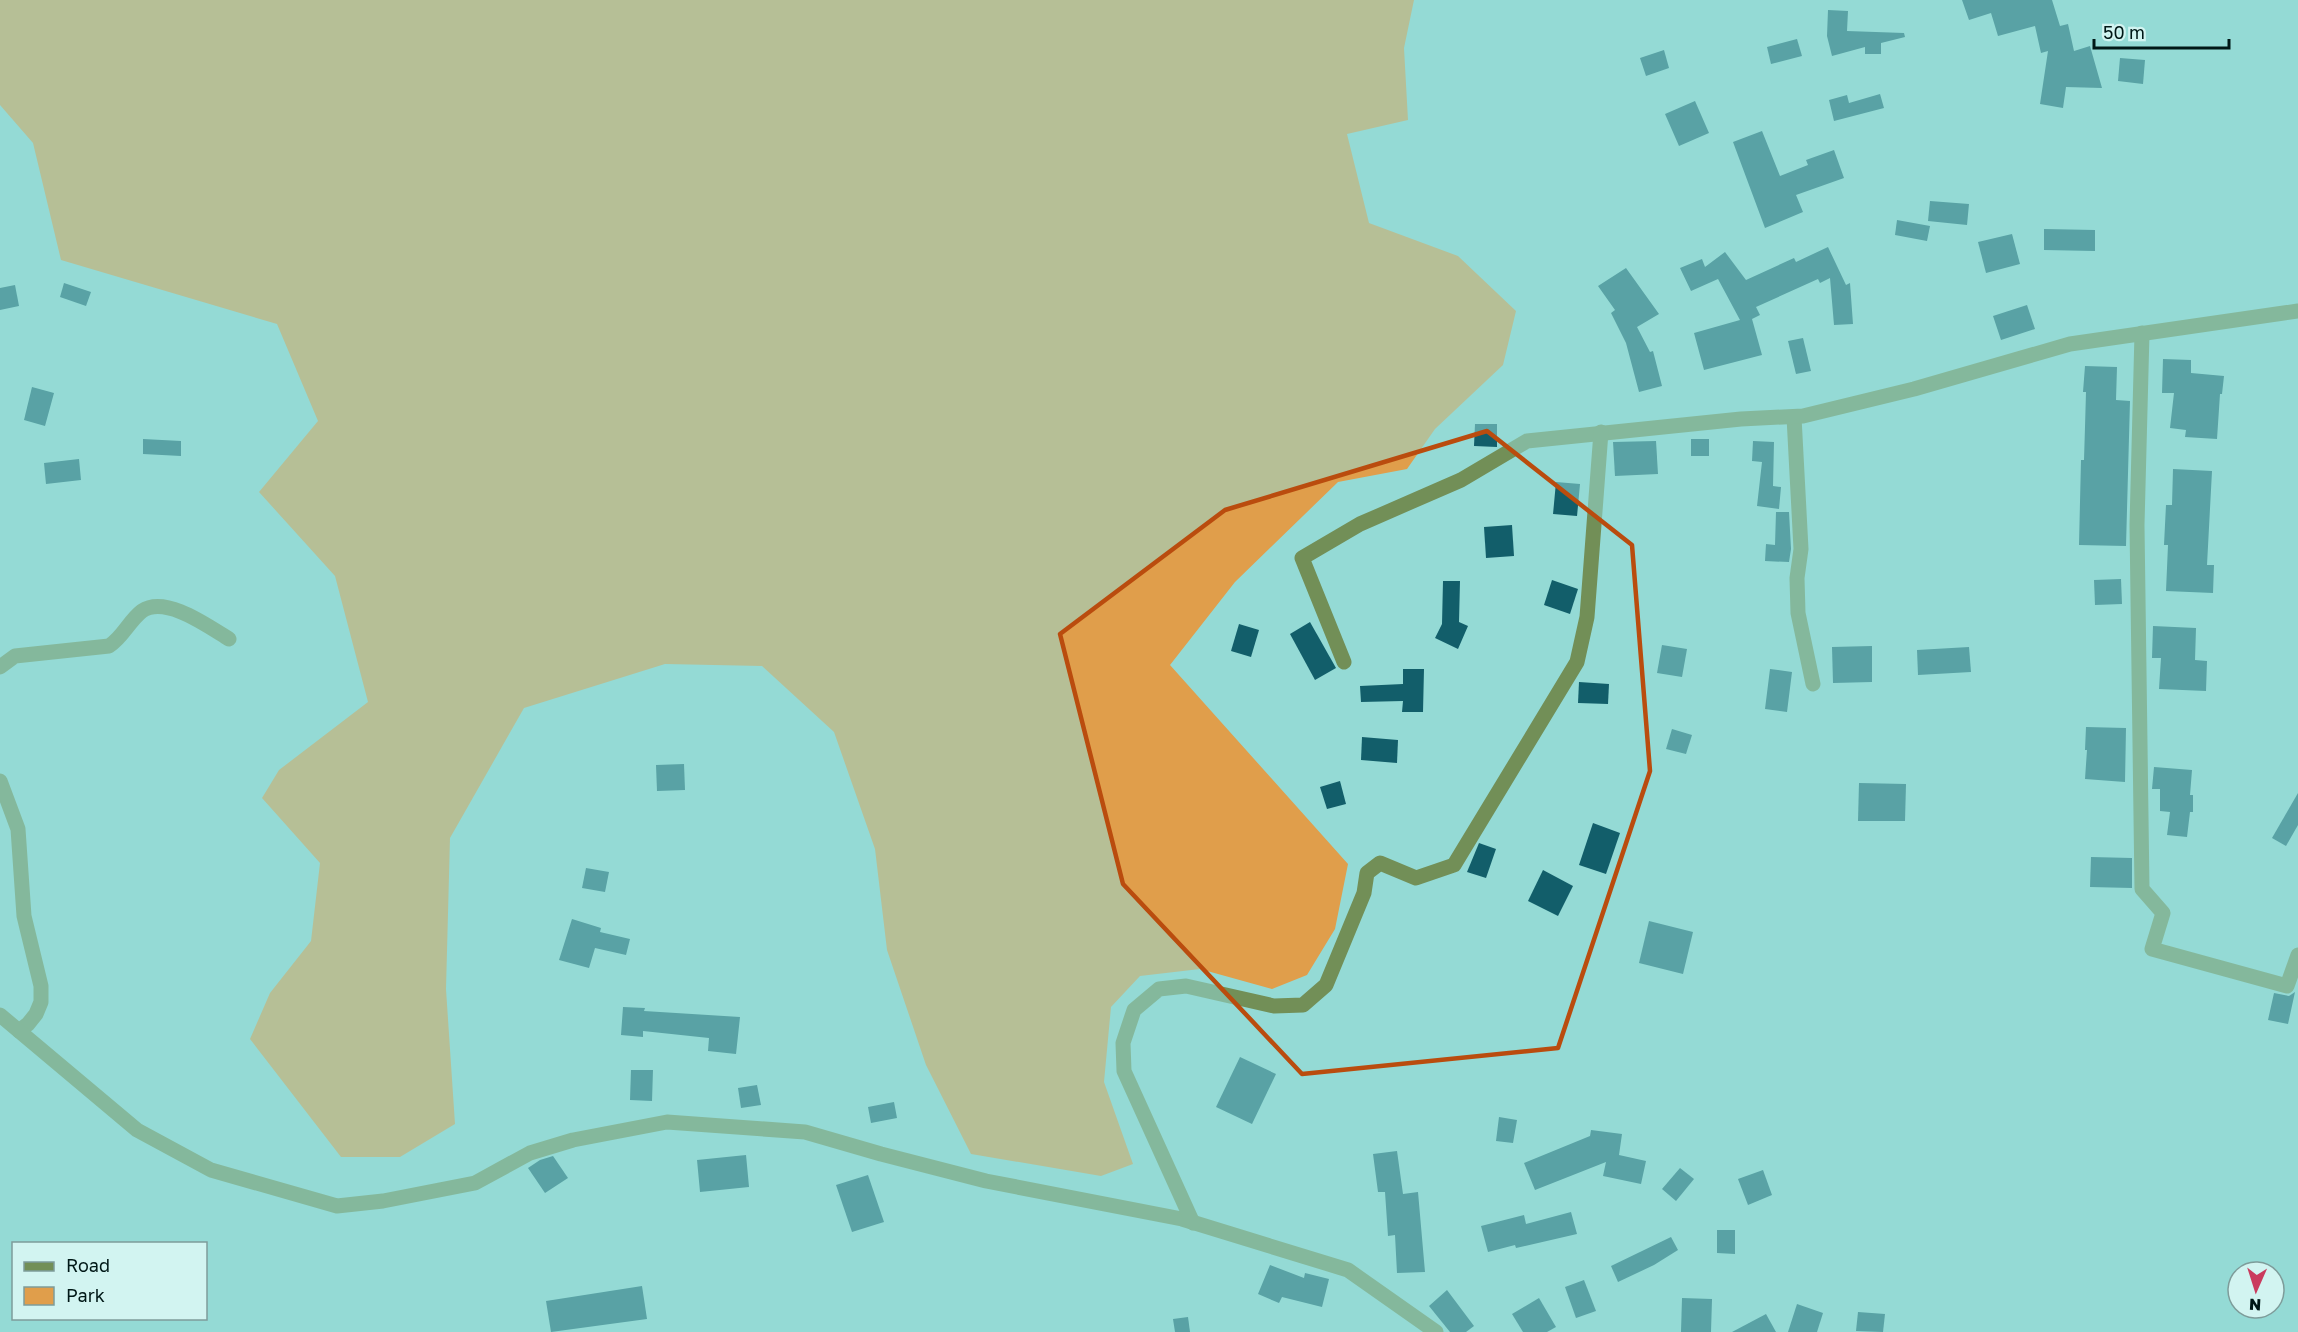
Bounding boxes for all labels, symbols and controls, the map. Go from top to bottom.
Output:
scale bar [2094,12,2229,50]
text: 50 m [2103,21,2145,43]
legend [12,1242,207,1320]
text: Road [66,1254,110,1276]
north arrow [2226,1260,2286,1320]
text: Park [66,1284,105,1306]
text: N [2249,1295,2262,1315]

